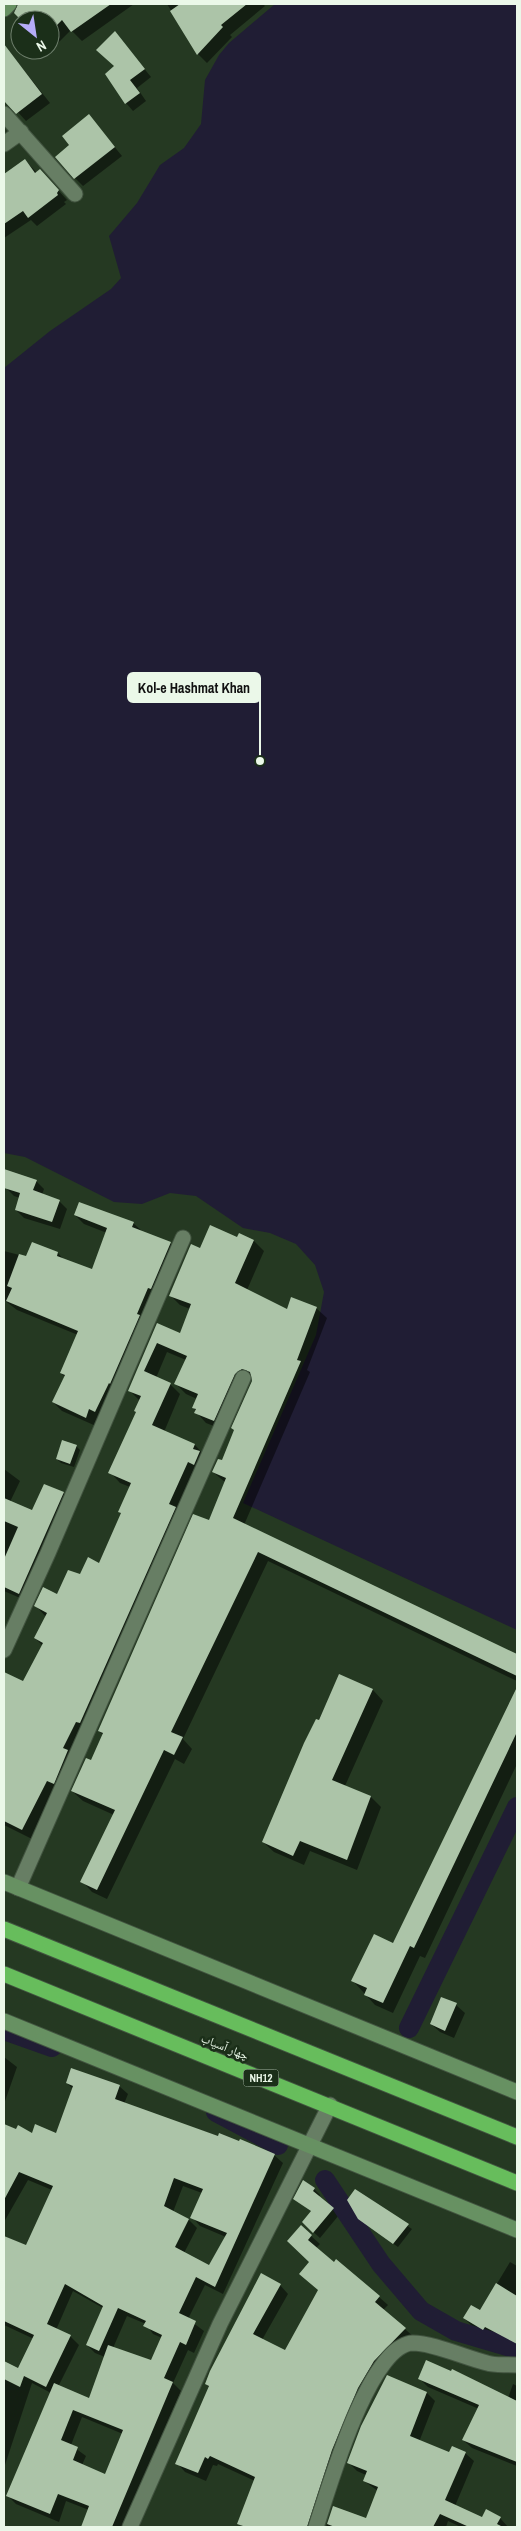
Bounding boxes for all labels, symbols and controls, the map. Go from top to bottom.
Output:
north arrow [10,10,60,60]
text: N [33,36,50,56]
callout: Kol-e Hashmat Khan [128,673,260,702]
text: Kol-e Hashmat Khan [138,679,250,697]
street label: چهار آسیاب [199,2030,252,2064]
road number: NH12 [244,2070,278,2086]

